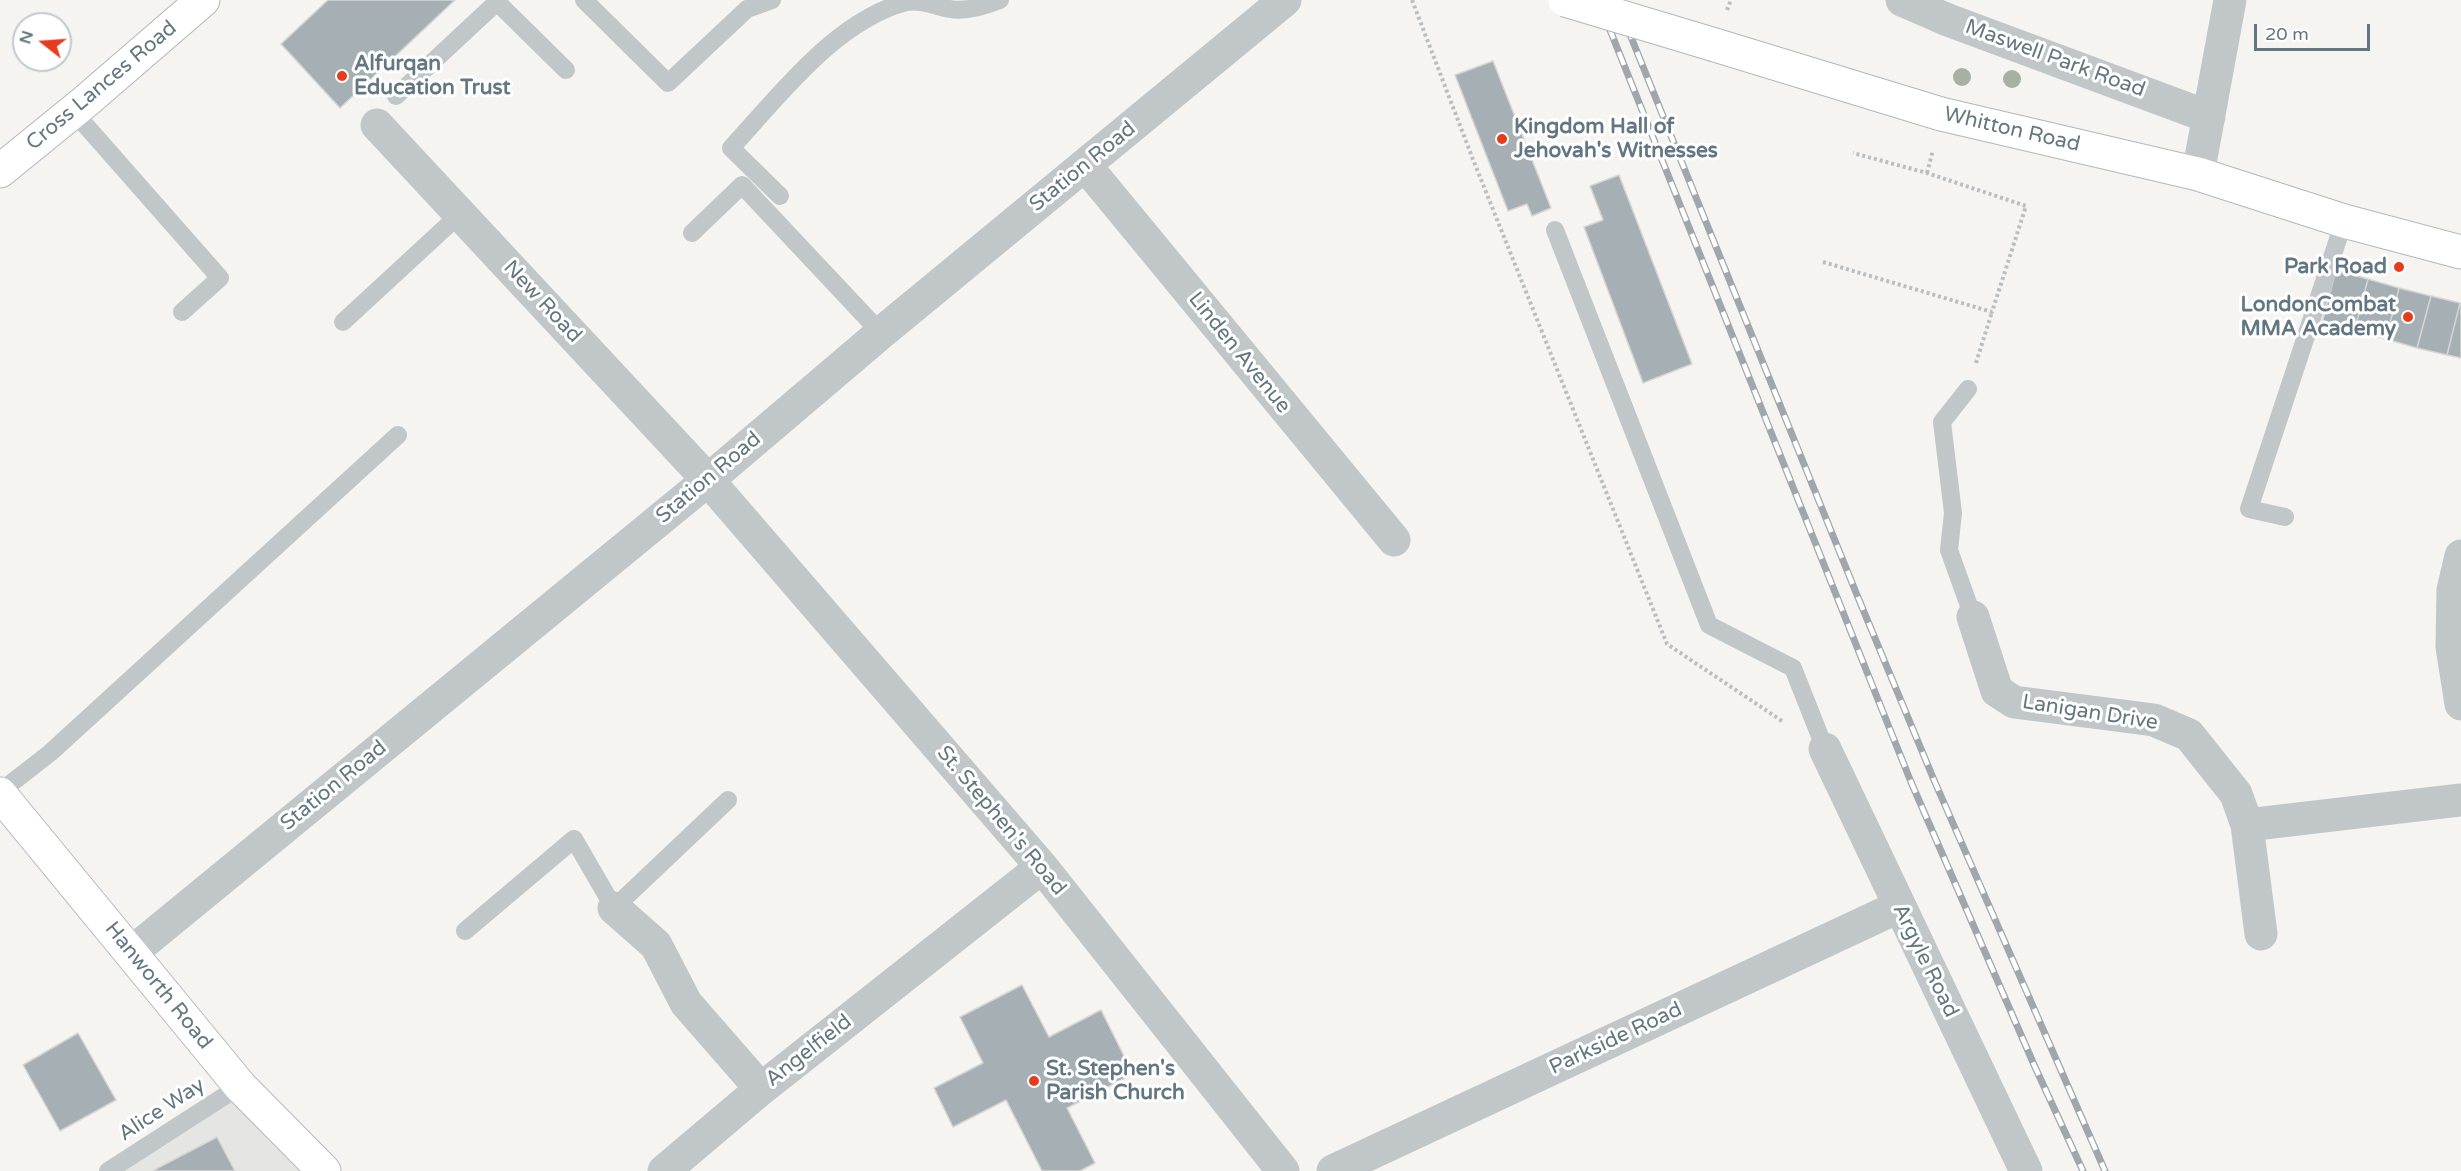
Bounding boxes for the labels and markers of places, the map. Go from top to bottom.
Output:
place label: Alfurqan Education Trust [354,51,511,101]
marker: Alfurqan Education Trust [335,69,349,83]
place label: Kingdom Hall of Jehovah's Witnesses [1514,114,1718,164]
marker: Kingdom Hall of Jehovah's Witnesses [1495,132,1509,146]
place label: Park Road [2284,254,2387,280]
marker: Park Road [2392,260,2406,274]
place label: LondonCombat MMA Academy [2240,292,2396,342]
marker: LondonCombat MMA Academy [2401,310,2415,324]
place label: St. Stephen's Parish Church [1046,1056,1185,1106]
marker: St. Stephen's Parish Church [1027,1074,1041,1088]

